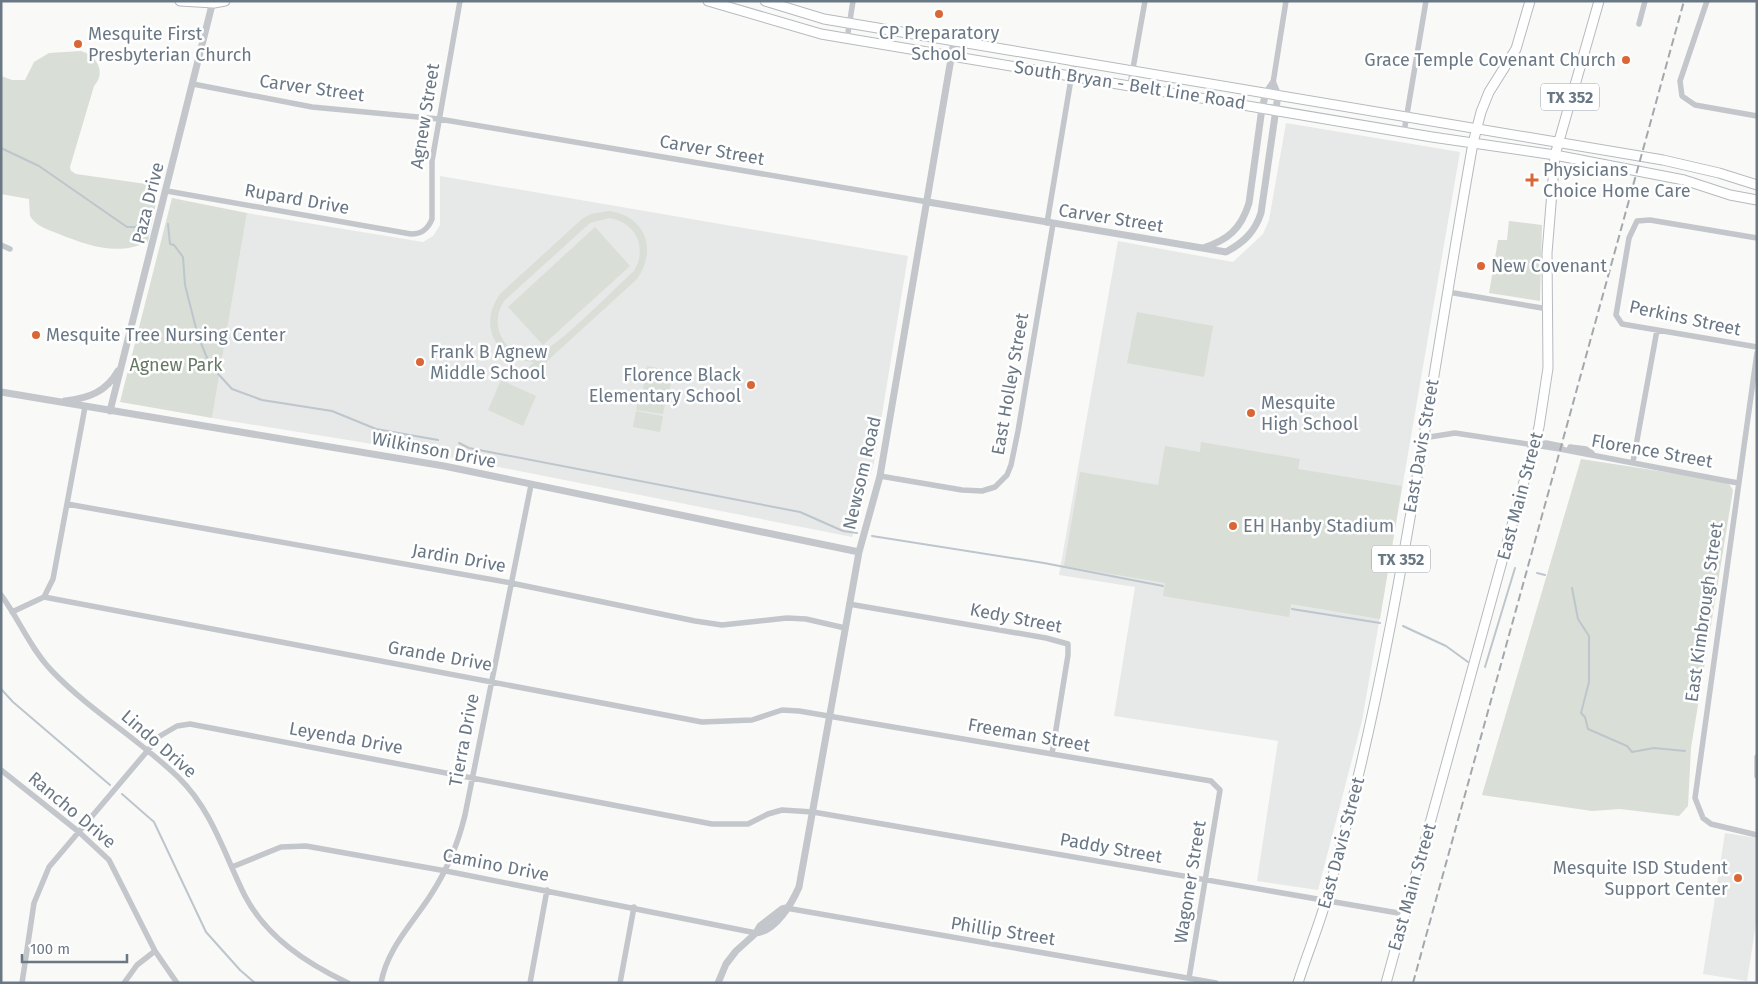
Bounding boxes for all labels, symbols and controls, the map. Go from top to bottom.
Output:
marker: CP Preparatory School [933,8,945,20]
place label: CP Preparatory School [879,22,999,65]
place label: Mesquite First Presbyterian Church [88,23,252,66]
marker: Mesquite First Presbyterian Church [72,38,84,50]
place label: Grace Temple Covenant Church [1364,49,1616,71]
marker: Grace Temple Covenant Church [1620,54,1632,66]
street label: South Bryan - Belt Line Road [1013,56,1247,114]
street label: Agnew Street [406,61,444,170]
street label: Carver Street [258,70,366,106]
road number: TX 352 [1541,84,1599,110]
street label: Carver Street [658,130,766,170]
place label: Physicians Choice Home Care [1543,159,1691,202]
street label: Paza Drive [127,160,169,246]
marker: Physicians Choice Home Care [1525,173,1539,187]
street label: Rupard Drive [243,179,351,219]
street label: Carver Street [1057,199,1165,237]
place label: New Covenant [1491,255,1607,277]
marker: New Covenant [1475,260,1487,272]
street label: Perkins Street [1627,295,1743,341]
street label: East Holley Street [987,311,1033,457]
place label: Mesquite Tree Nursing Center [46,324,286,346]
marker: Mesquite Tree Nursing Center [30,329,42,341]
place label: Frank B Agnew Middle School [430,341,548,384]
park label: Agnew Park [129,354,223,376]
marker: Frank B Agnew Middle School [414,356,426,368]
place label: Florence Black Elementary School [589,364,742,407]
street label: East Davis Street [1398,377,1444,515]
marker: Florence Black Elementary School [745,379,757,391]
place label: Mesquite High School [1261,392,1358,435]
marker: Mesquite High School [1245,407,1257,419]
street label: Newsom Road [838,414,886,532]
street label: Wilkinson Drive [370,427,498,473]
street label: East Main Street [1492,429,1548,562]
street label: Florence Street [1590,430,1715,473]
place label: EH Hanby Stadium [1243,515,1394,537]
marker: EH Hanby Stadium [1227,520,1239,532]
street label: East Kimbrough Street [1680,520,1728,703]
street label: Jardin Drive [410,539,508,577]
road number: TX 352 [1372,546,1430,572]
street label: Kedy Street [968,598,1064,638]
street label: Grande Drive [386,636,494,676]
street label: Tierra Drive [444,692,484,788]
street label: Lindo Drive [117,705,201,783]
street label: Freeman Street [966,713,1092,757]
street label: Leyenda Drive [287,717,405,759]
street label: Rancho Drive [24,767,120,853]
street label: East Davis Street [1313,774,1369,911]
street label: Wagoner Street [1169,818,1211,945]
street label: East Main Street [1383,820,1441,953]
street label: Paddy Street [1058,828,1164,868]
street label: Camino Drive [441,844,551,886]
place label: Mesquite ISD Student Support Center [1553,857,1728,900]
marker: Mesquite ISD Student Support Center [1732,872,1744,884]
street label: Phillip Street [949,912,1057,950]
scale bar [22,932,128,964]
text: 100 m [30,940,70,958]

